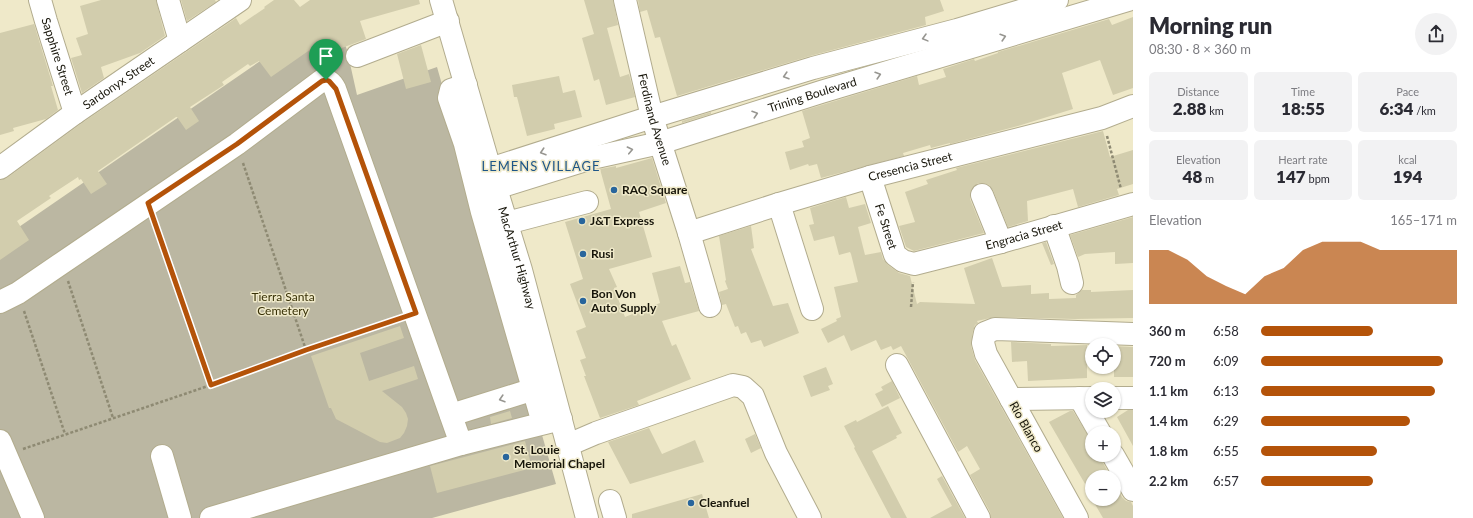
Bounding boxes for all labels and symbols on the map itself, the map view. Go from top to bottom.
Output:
street label: Sapphire Street [38,16,77,98]
one-way arrow [999,33,1006,42]
one-way arrow [922,34,928,42]
pin [309,39,343,80]
street label: Sardonyx Street [80,52,158,112]
one-way arrow [783,71,790,80]
one-way arrow [875,71,882,80]
street label: Ferdinand Avenue [635,72,675,167]
street label: Trining Boulevard [766,74,858,115]
one-way arrow [751,110,758,119]
one-way arrow [540,147,547,155]
one-way arrow [627,147,633,155]
street label: Cresencia Street [867,148,954,184]
district label: LEMENS VILLAGE [482,158,600,174]
place label: RAQ Square [622,182,688,197]
marker: RAQ Square [609,185,619,195]
street label: Fe Street [872,202,901,252]
street label: MacArthur Highway [495,205,539,312]
place label: J&T Express [590,213,654,228]
marker: J&T Express [577,216,587,226]
street label: Engracia Street [984,217,1065,253]
place label: Rusi [591,246,614,261]
marker: Rusi [578,249,588,259]
place label: Bon Von Auto Supply [590,286,657,315]
park label: Tierra Santa Cemetery [251,289,315,318]
marker: Bon Von Auto Supply [578,296,588,306]
one-way arrow [498,394,505,403]
street label: Rio Blanco [1006,399,1047,455]
place label: St. Louie Memorial Chapel [514,442,605,471]
marker: St. Louie Memorial Chapel [501,452,511,462]
place label: Cleanfuel [699,495,750,510]
marker: Cleanfuel [686,498,696,508]

